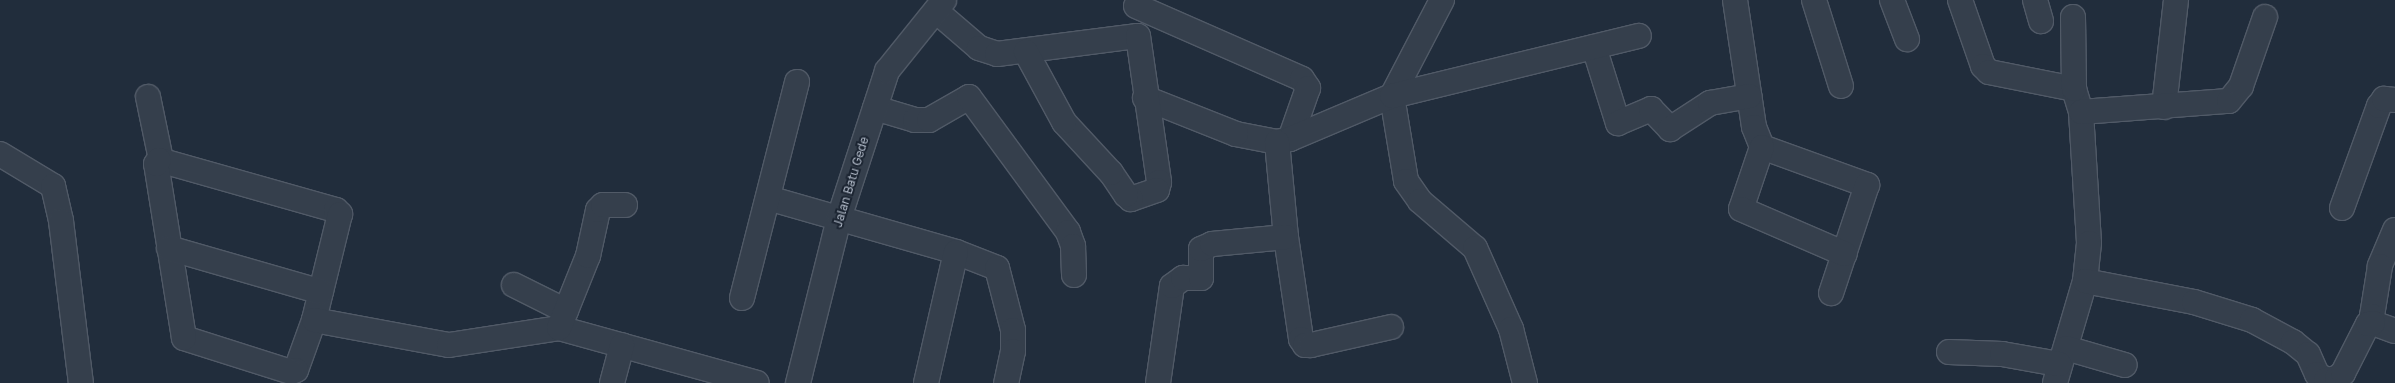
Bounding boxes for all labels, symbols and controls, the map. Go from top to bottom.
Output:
street label: Jalan Batu Gede [830,135,872,229]

